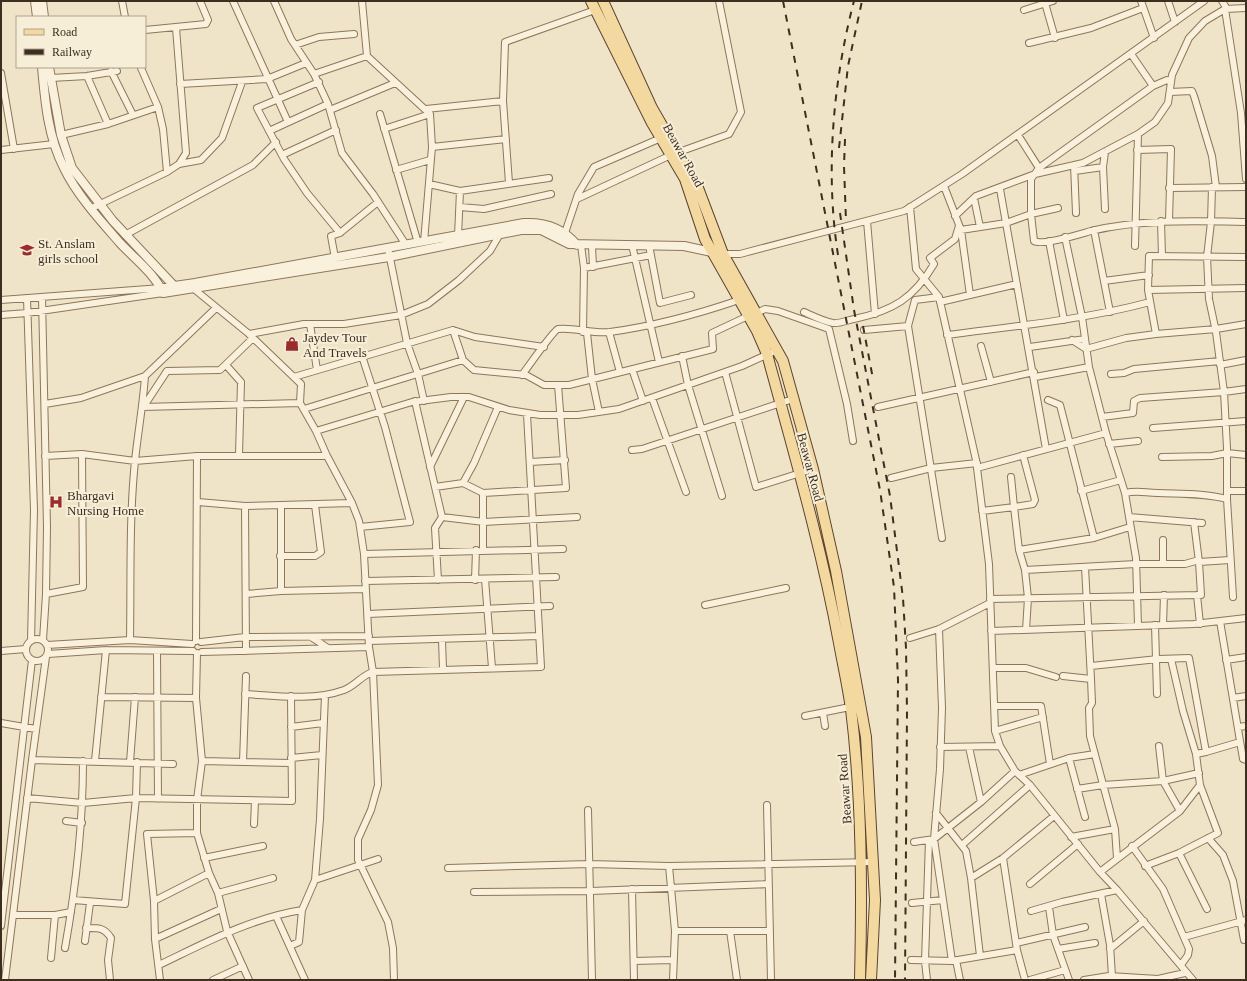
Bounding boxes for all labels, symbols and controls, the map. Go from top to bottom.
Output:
legend [16,16,146,68]
text: Road [52,25,77,39]
text: Railway [52,45,92,59]
street label: Beawar Road [660,121,707,190]
place label: St. Anslam girls school [38,236,99,266]
school or university icon: St. Anslam girls school [19,242,35,258]
place label: Jaydev Tour And Travels [303,330,367,360]
shop icon: Jaydev Tour And Travels [284,336,300,352]
street label: Beawar Road [794,431,827,504]
place label: Bhargavi Nursing Home [67,488,144,518]
hospital icon: Bhargavi Nursing Home [48,494,64,510]
street label: Beawar Road [835,753,854,825]

